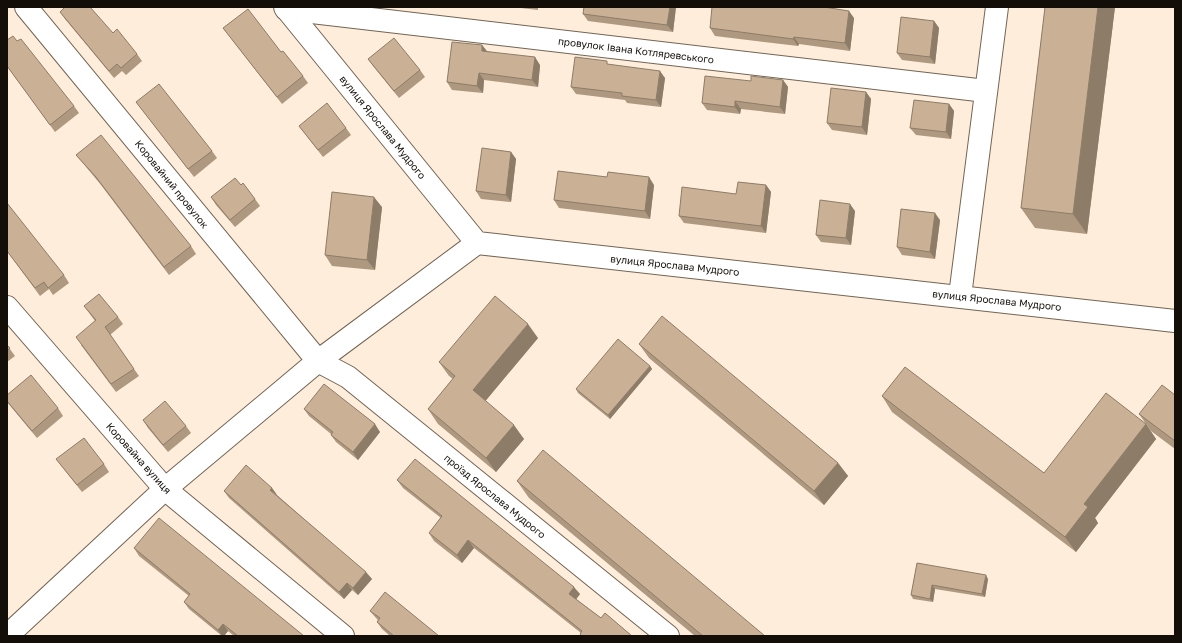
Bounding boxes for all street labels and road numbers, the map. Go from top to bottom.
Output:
street label: провулок Івана Котляревського [557,34,715,66]
street label: вулиця Ярослава Мудрого [338,73,428,181]
street label: Коровайний провулок [133,138,211,231]
street label: вулиця Ярослава Мудрого [610,252,740,278]
street label: вулиця Ярослава Мудрого [932,287,1062,313]
street label: Коровайна вулиця [104,420,174,496]
street label: проїзд Ярослава Мудрого [442,451,548,541]

